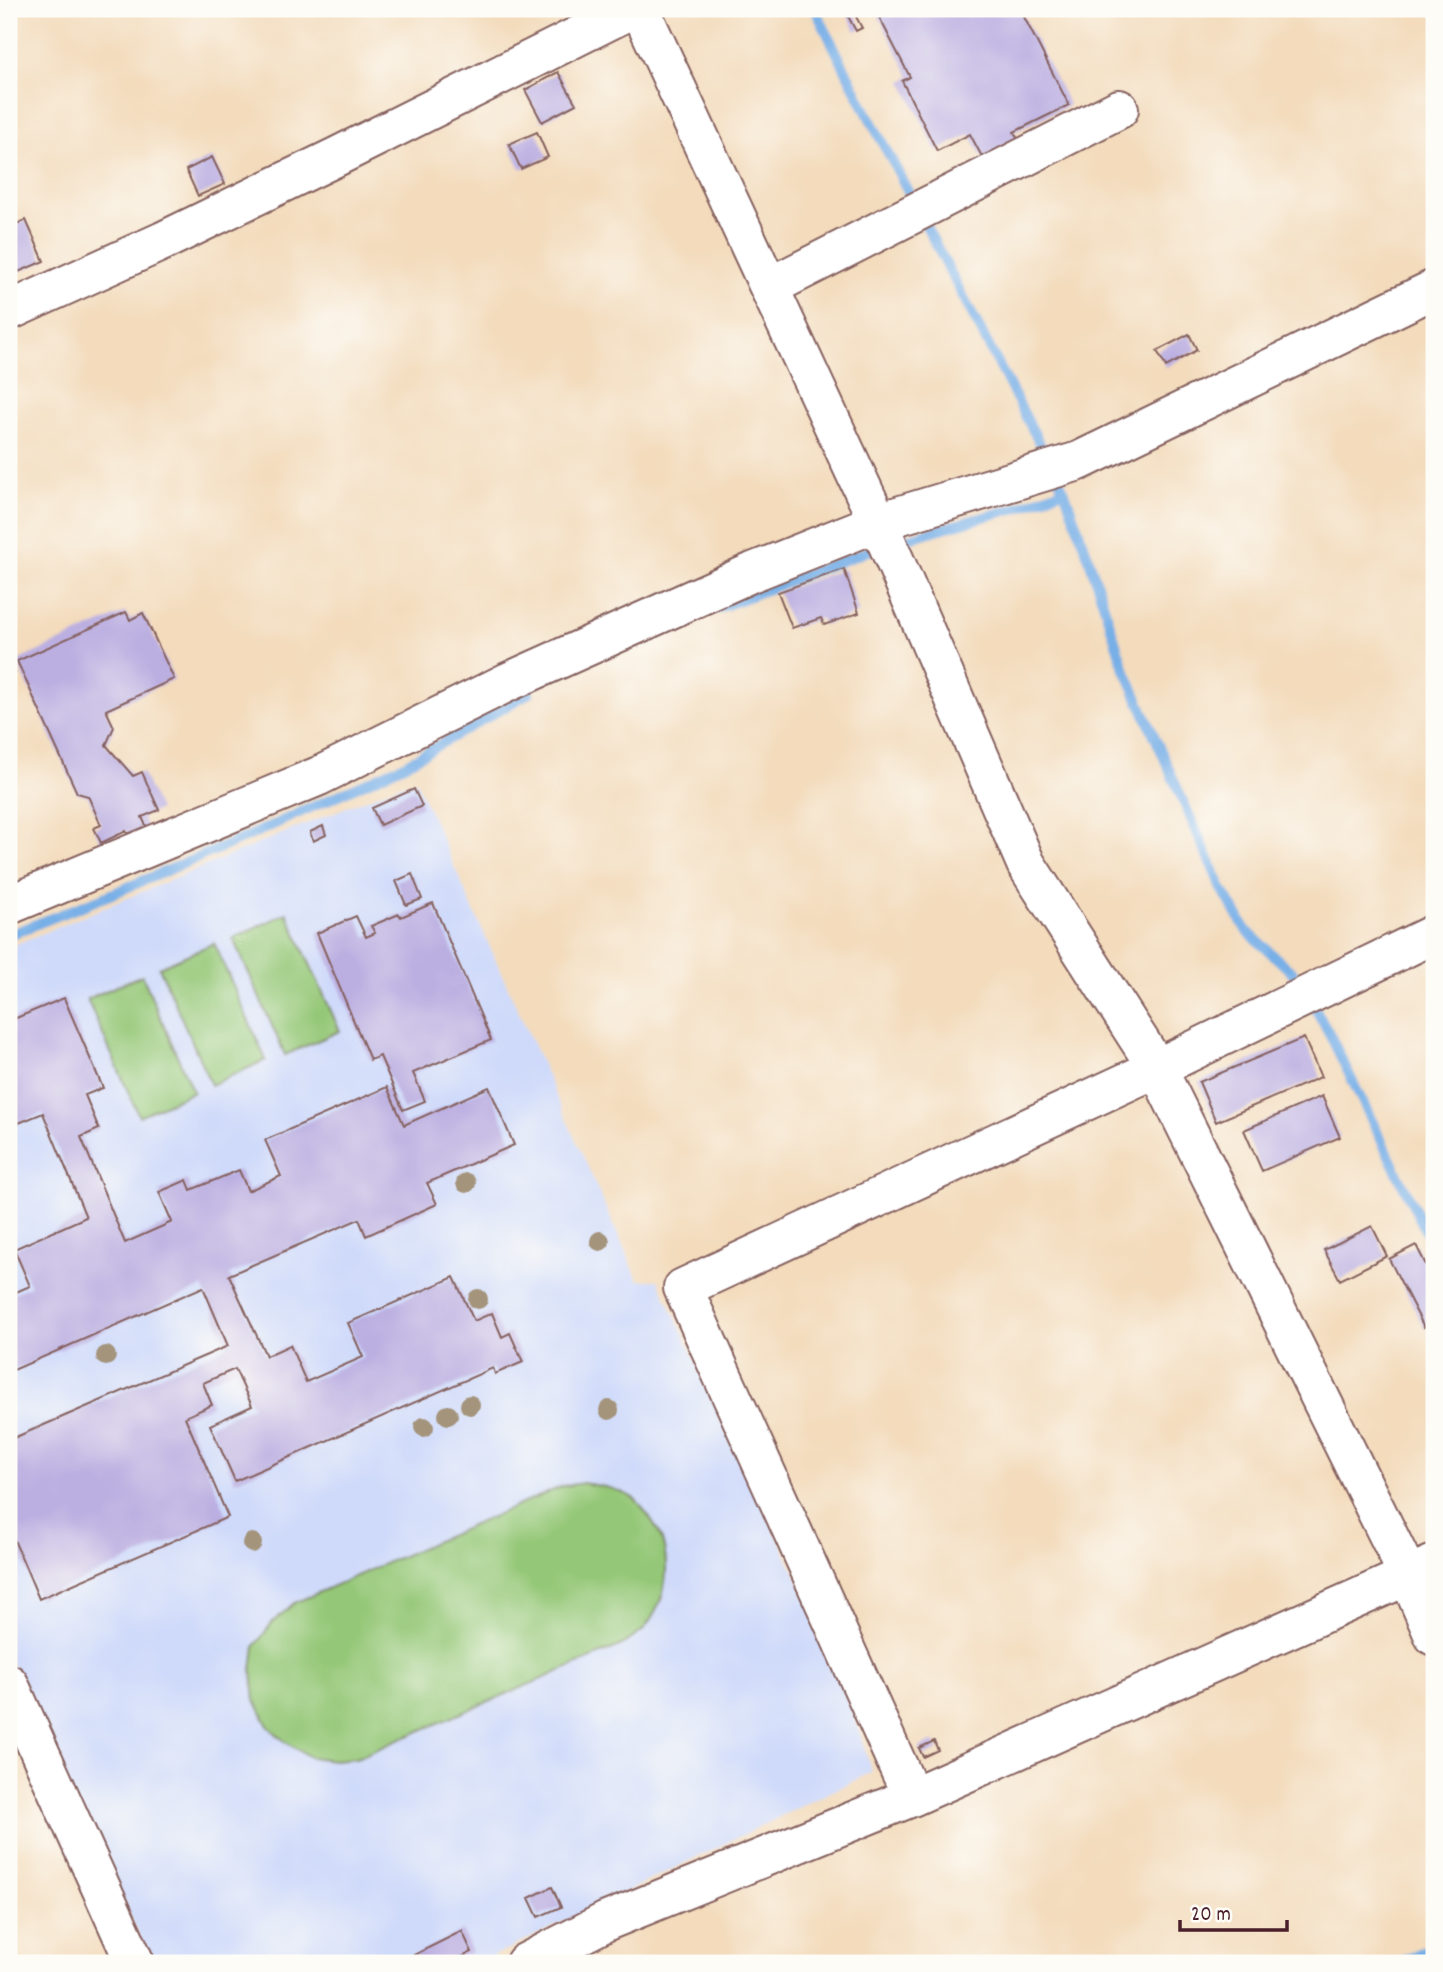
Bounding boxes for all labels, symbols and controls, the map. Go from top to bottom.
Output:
scale bar [1180,1888,1287,1932]
text: 20 m [1191,1901,1231,1931]

